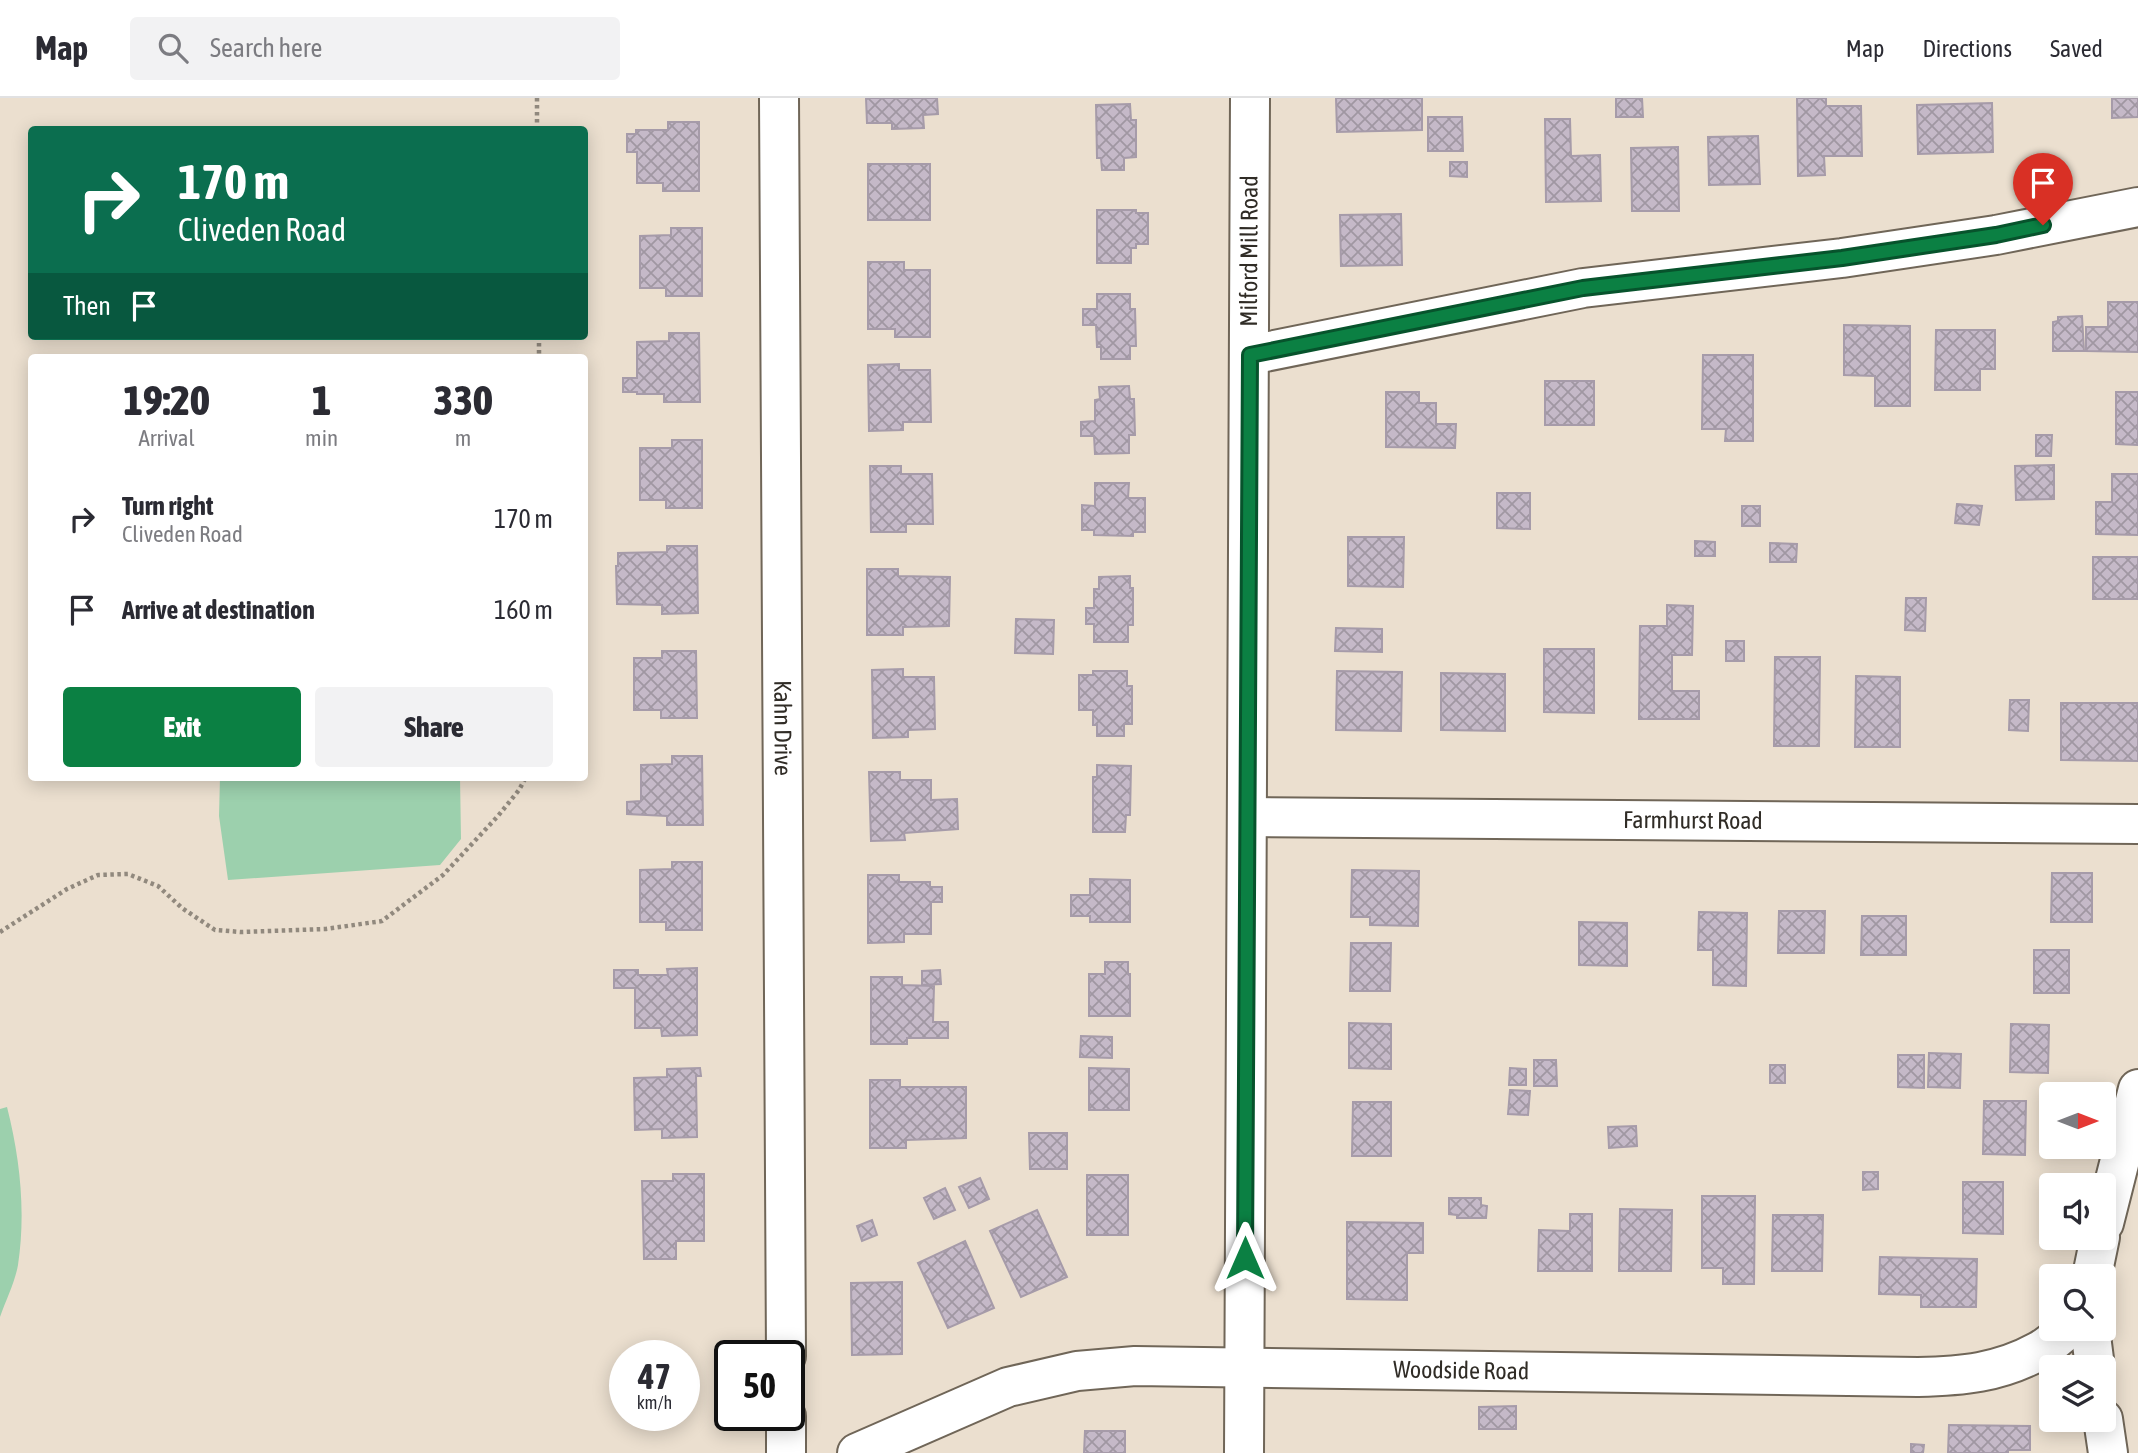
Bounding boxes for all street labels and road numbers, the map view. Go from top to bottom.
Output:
street label: Milford Mill Road [1235,175,1263,327]
street label: Kahn Drive [769,680,797,776]
street label: Farmhurst Road [1623,806,1763,834]
street label: Woodside Road [1393,1356,1529,1385]

